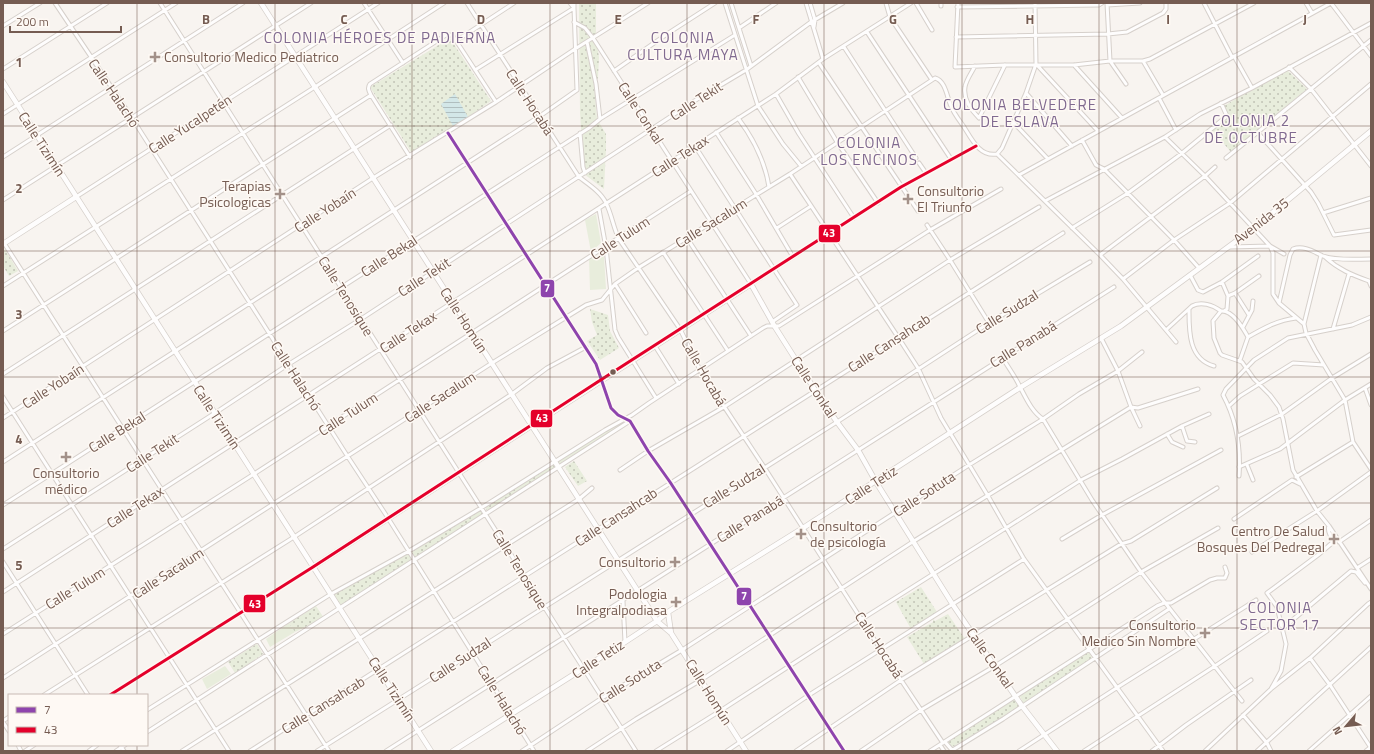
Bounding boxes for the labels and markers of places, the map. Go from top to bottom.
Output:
place label: Consultorio Medico Pediatrico [164,46,339,67]
marker: Consultorio Medico Pediatrico [149,51,161,63]
place label: Terapias Psicologicas [199,175,271,212]
place label: Consultorio El Triunfo [917,180,984,217]
marker: Terapias Psicologicas [274,188,286,200]
marker: Consultorio El Triunfo [902,193,914,205]
unlabelled marker [608,367,618,377]
marker: Consultorio médico [60,451,72,463]
place label: Consultorio médico [32,462,100,499]
place label: Consultorio de psicología [810,515,886,552]
place label: Centro De Salud Bosques Del Pedregal [1197,520,1325,557]
marker: Consultorio de psicología [795,528,807,540]
marker: Centro De Salud Bosques Del Pedregal [1328,533,1340,545]
place label: Consultorio [599,551,666,572]
marker: Consultorio [669,556,681,568]
place label: Podologia Integralpodiasa [576,583,667,620]
marker: Podologia Integralpodiasa [670,596,682,608]
place label: Consultorio Medico Sin Nombre [1081,614,1196,651]
marker: Consultorio Medico Sin Nombre [1199,627,1211,639]

